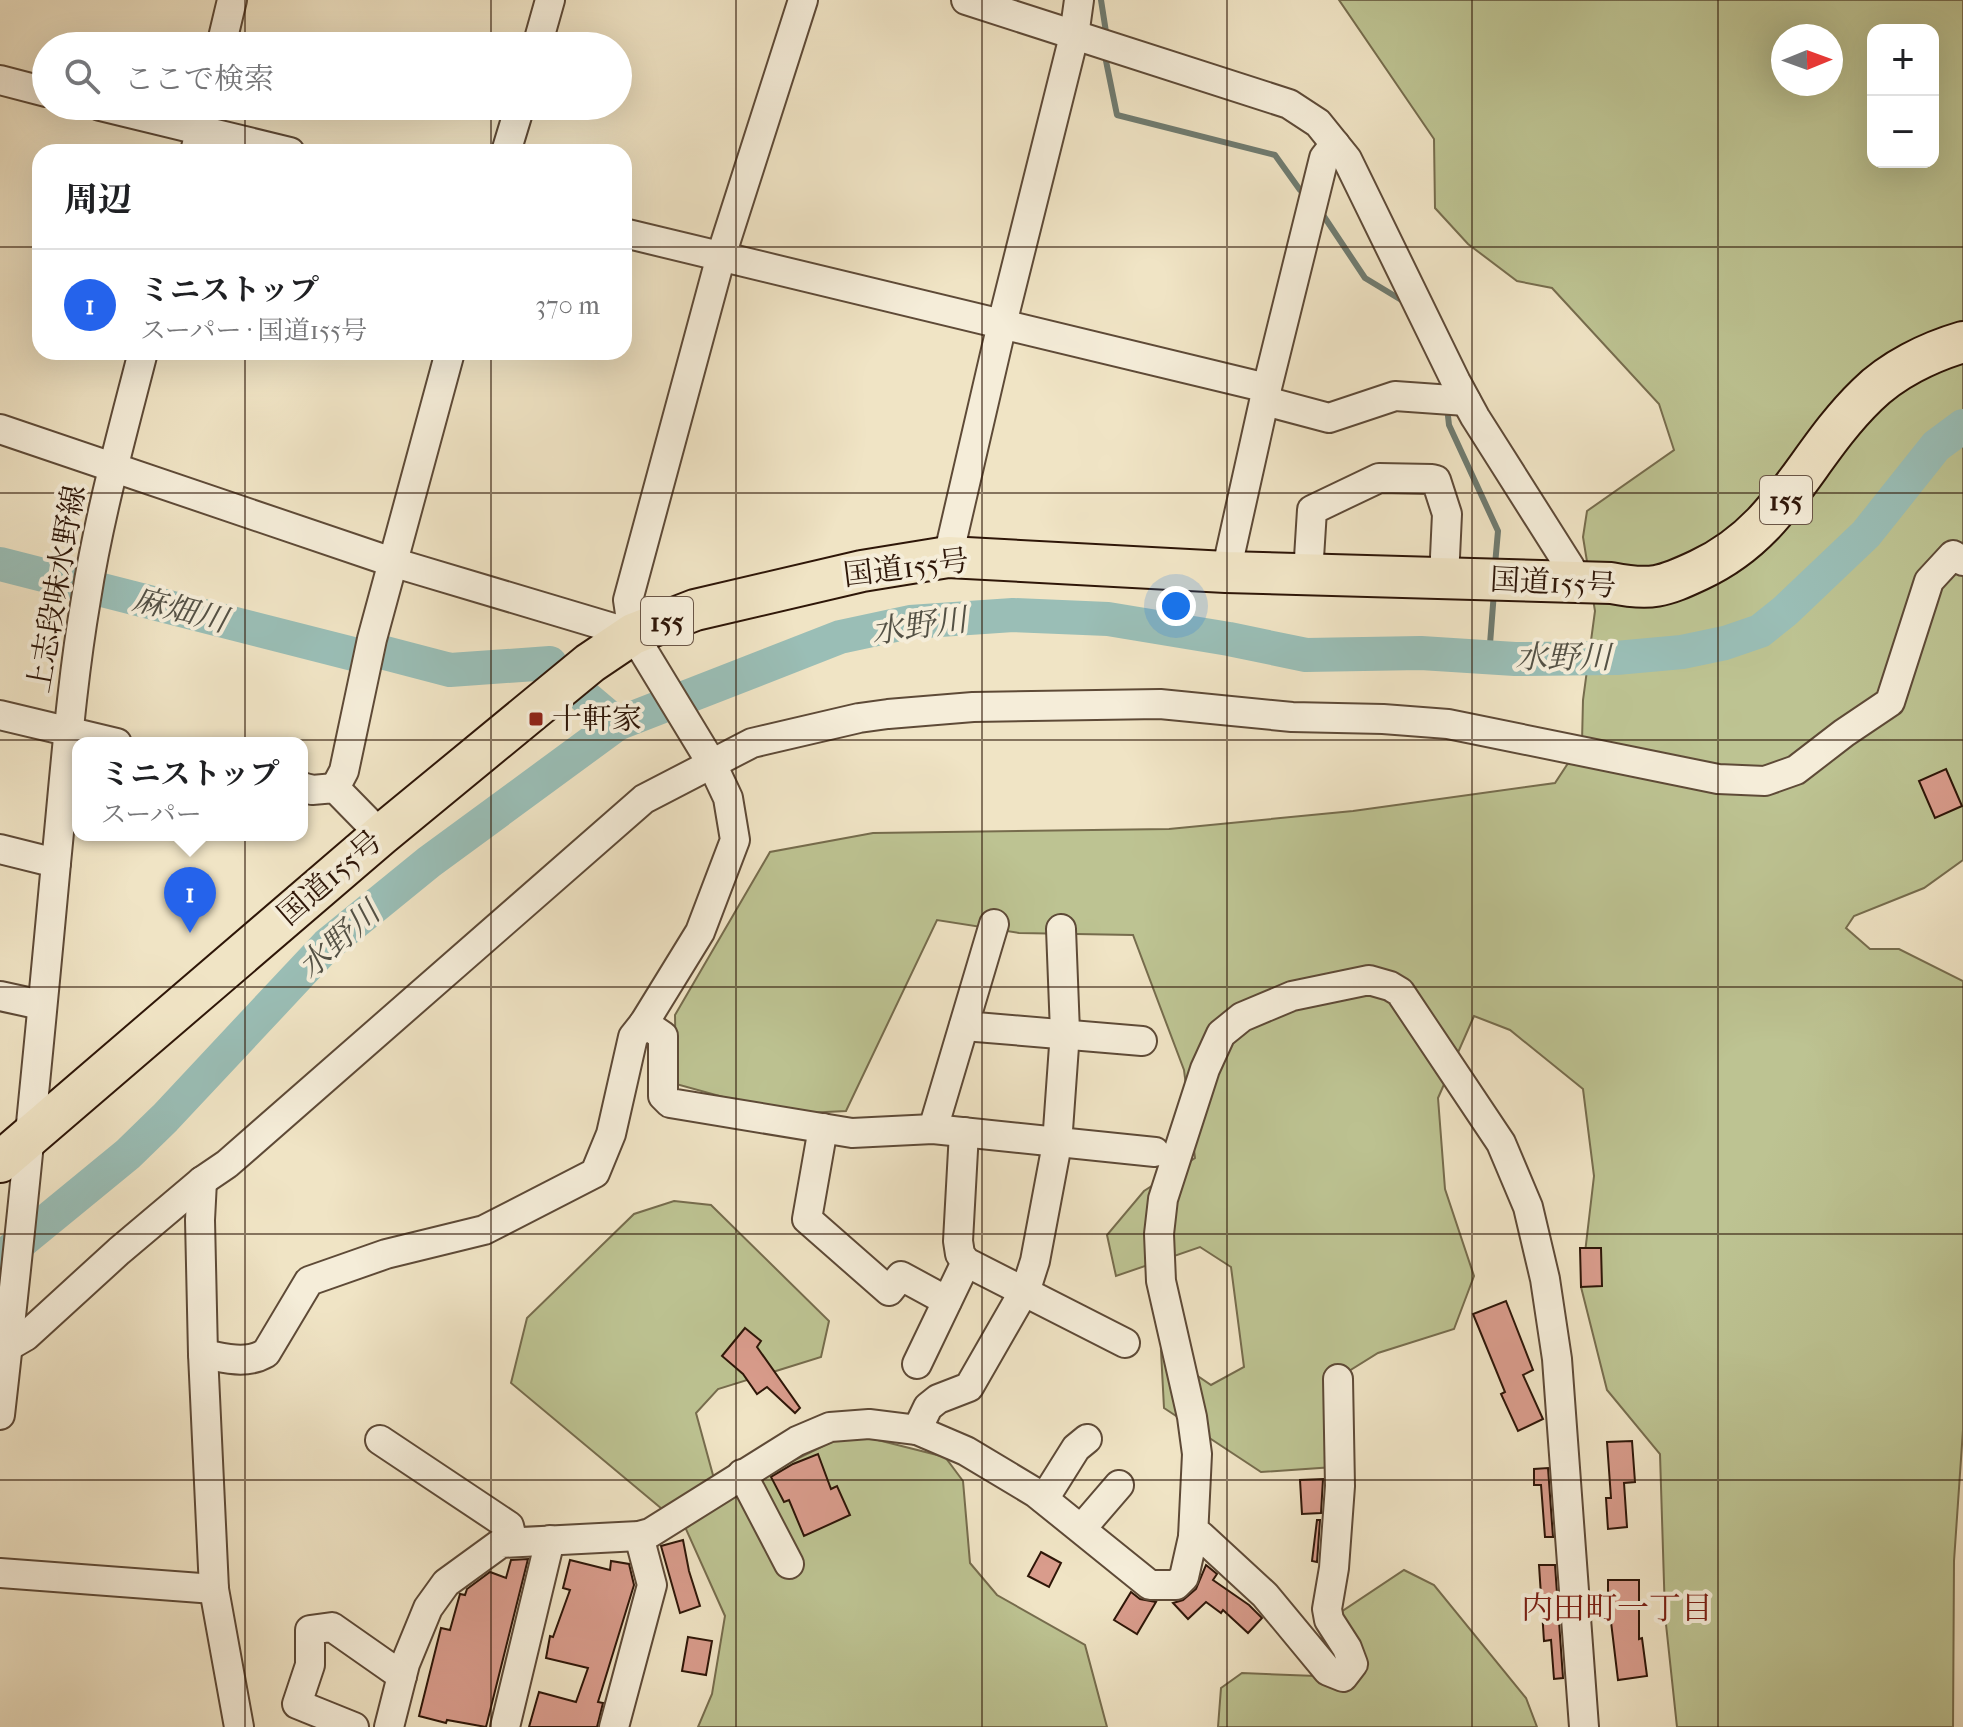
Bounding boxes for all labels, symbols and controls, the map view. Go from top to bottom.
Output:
north arrow [1771,24,1843,96]
map controls [1867,24,1939,168]
button: + [1867,24,1939,96]
search box [32,32,632,120]
icon: search [60,54,104,98]
text: ここで検索 [124,62,274,97]
button: − [1867,96,1939,168]
text: 周辺 [64,180,132,220]
text: ミニストップ [140,273,319,308]
text: 1 [85,290,95,321]
text: 370 m [535,290,600,321]
text: スーパー · 国道155号 [140,315,367,346]
road number: 155 [1760,476,1812,524]
street label: 上志段味水野線 [22,483,92,695]
street label: 国道155号 [841,543,971,593]
street label: 国道155号 [1489,562,1617,604]
water label: 麻畑川 [129,580,234,640]
your location [1156,586,1196,626]
road number: 155 [641,597,693,645]
water label: 水野川 [869,601,972,651]
water label: 水野川 [1515,639,1614,676]
place label: 十軒家 [552,702,642,737]
marker: 十軒家 [527,710,545,728]
popup [72,737,308,841]
text: ミニストップ [100,757,280,792]
text: スーパー [100,799,202,830]
street label: 国道155号 [271,823,389,933]
pin: 1 [164,867,216,933]
water label: 水野川 [291,892,389,986]
district label: 内田町一丁目 [1521,1590,1713,1627]

